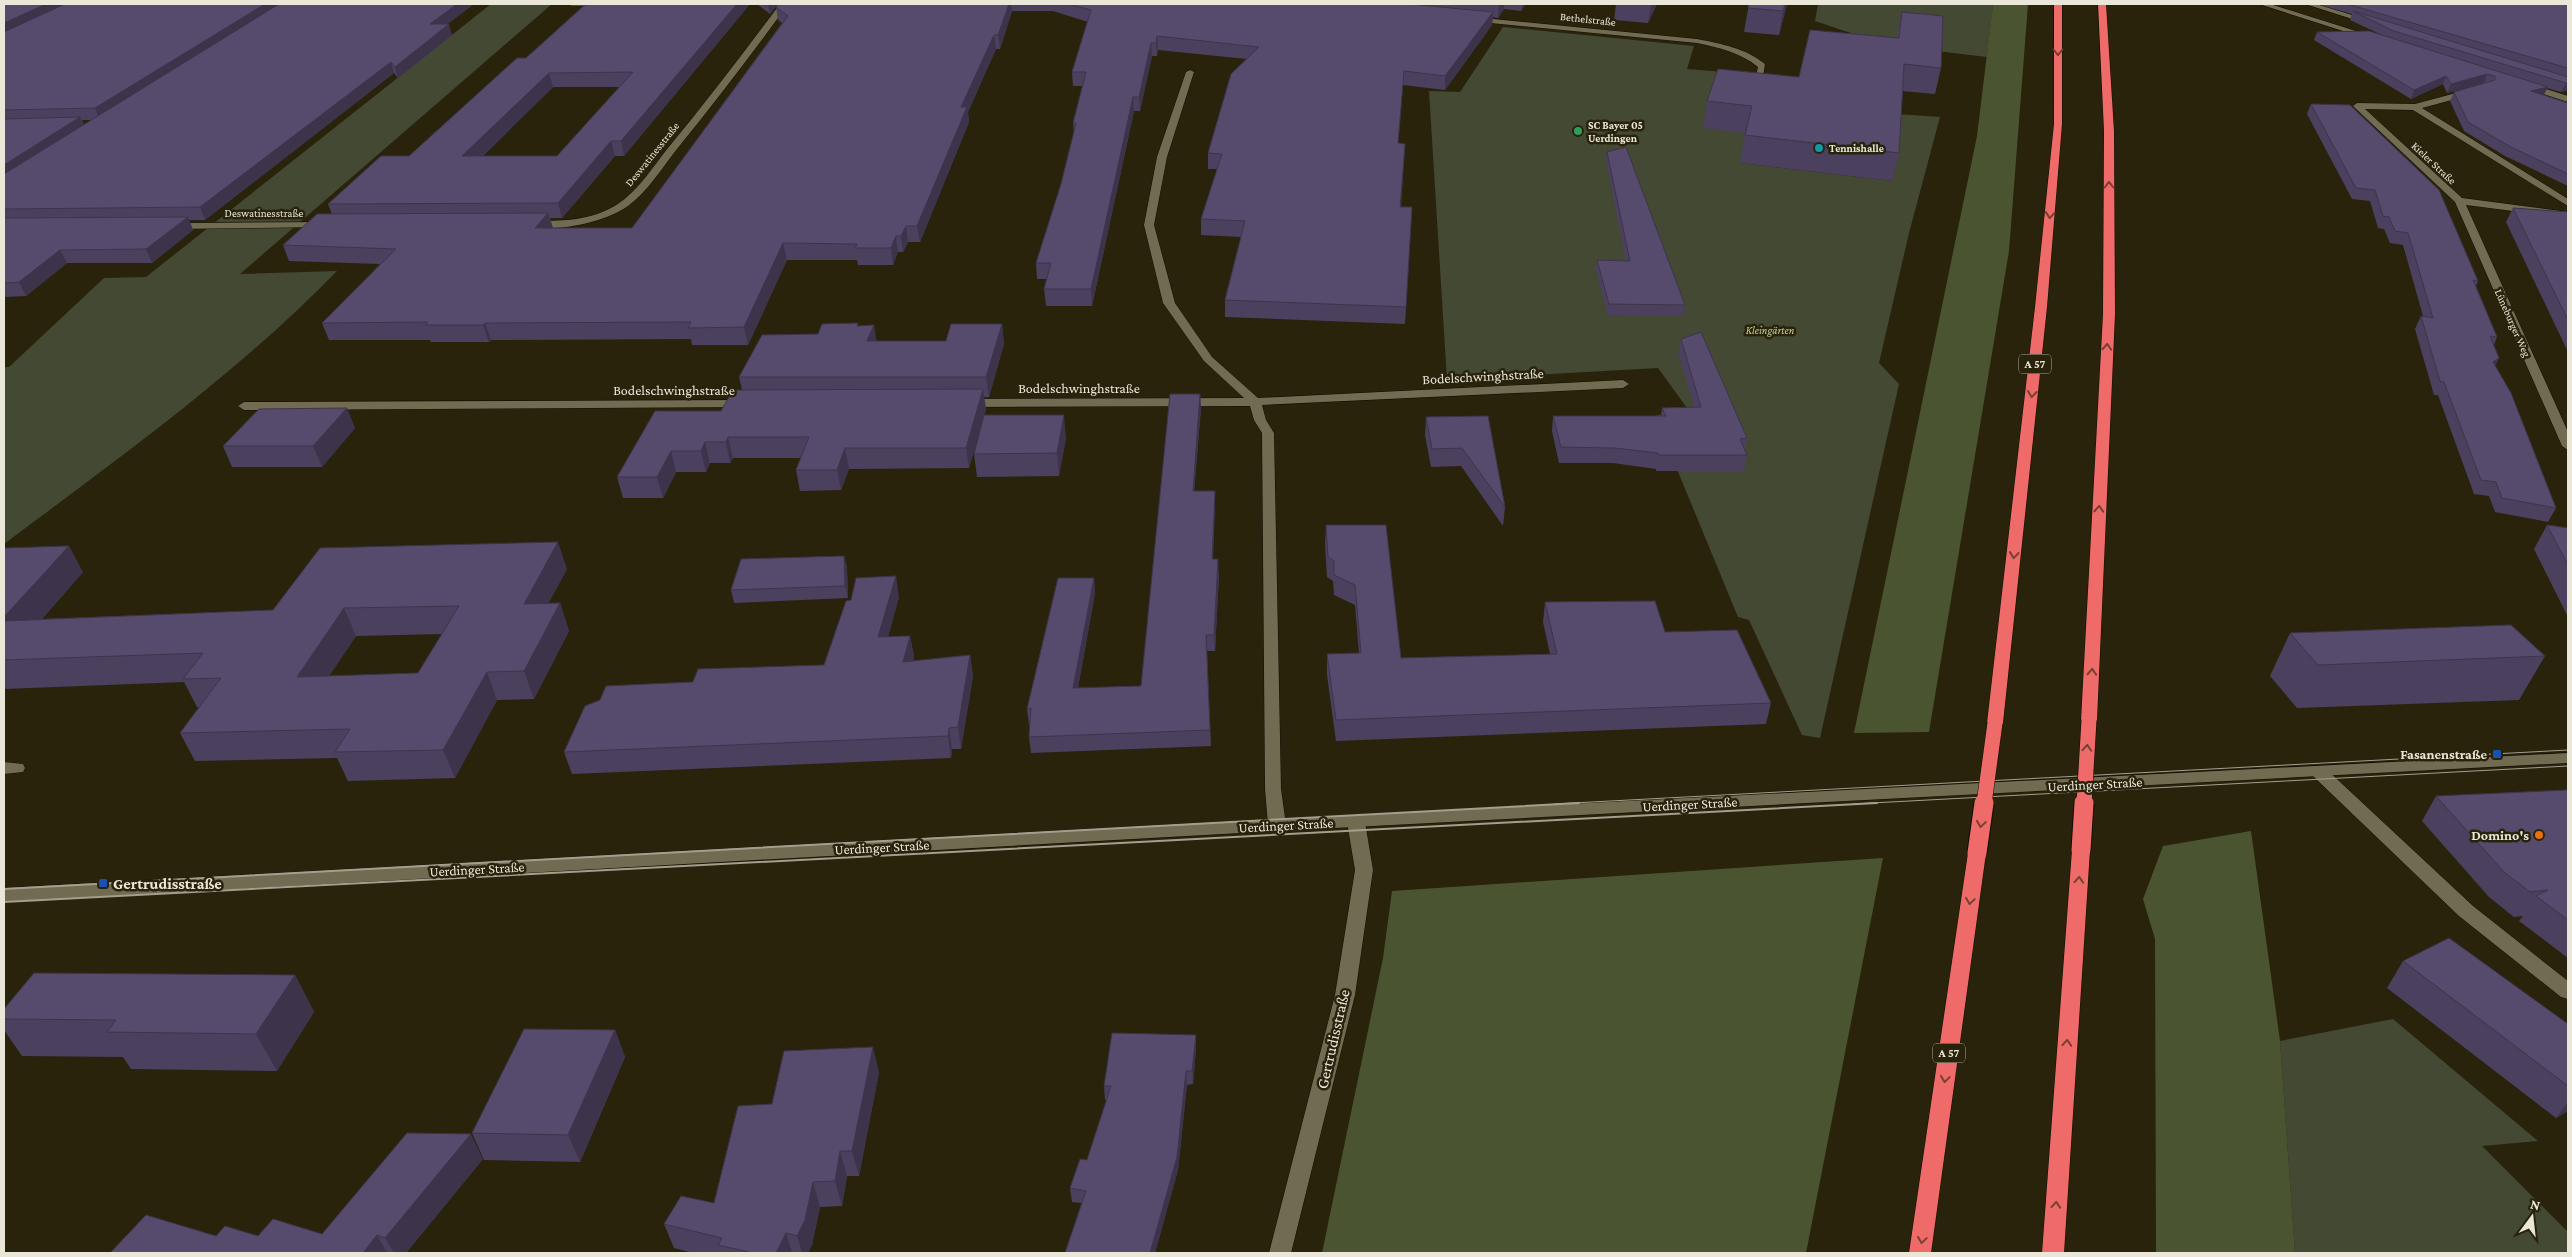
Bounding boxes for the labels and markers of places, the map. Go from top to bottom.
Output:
place label: SC Bayer 05 Uerdingen [1588,119,1643,144]
marker: SC Bayer 05 Uerdingen [1572,125,1584,137]
marker: Tennishalle [1813,142,1825,154]
place label: Tennishalle [1829,142,1884,154]
place label: Fasanenstraße [2400,746,2487,762]
marker: Fasanenstraße [2491,748,2503,760]
place label: Domino's [2471,827,2529,843]
marker: Domino's [2533,829,2545,841]
place label: Gertrudisstraße [113,875,222,892]
marker: Gertrudisstraße [97,877,109,889]

